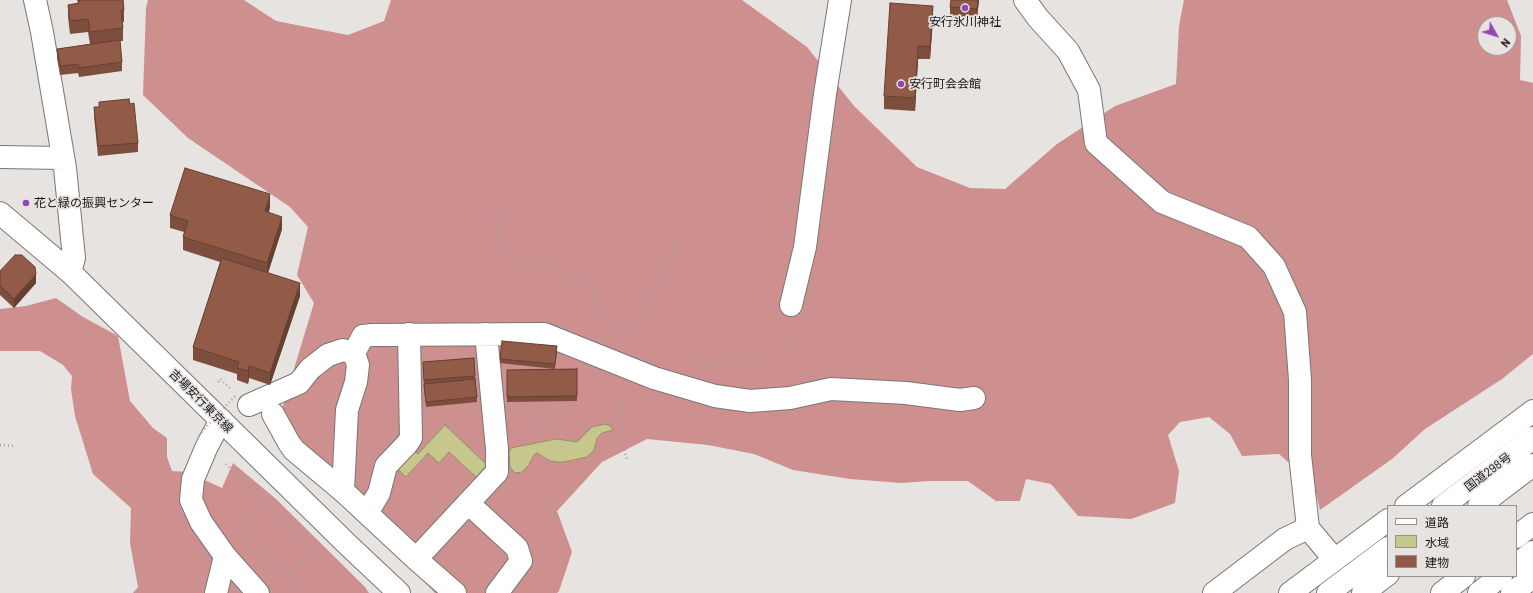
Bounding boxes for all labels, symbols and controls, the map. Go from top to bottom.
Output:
marker: 安行氷川神社 [960,3,970,13]
place label: 安行氷川神社 [929,15,1001,29]
north arrow [1477,16,1517,56]
text: N [1499,36,1513,50]
place label: 安行町会会館 [909,77,981,91]
marker: 安行町会会館 [896,79,906,89]
place label: 花と緑の振興センター [34,196,154,210]
marker: 花と緑の振興センター [21,198,31,208]
street label: 吉場安行東京線 [166,366,236,436]
street label: 国道298号 [1462,450,1514,494]
legend [1387,505,1517,577]
text: 道路 [1425,515,1449,529]
text: 水域 [1425,535,1449,549]
text: 建物 [1425,555,1449,569]

